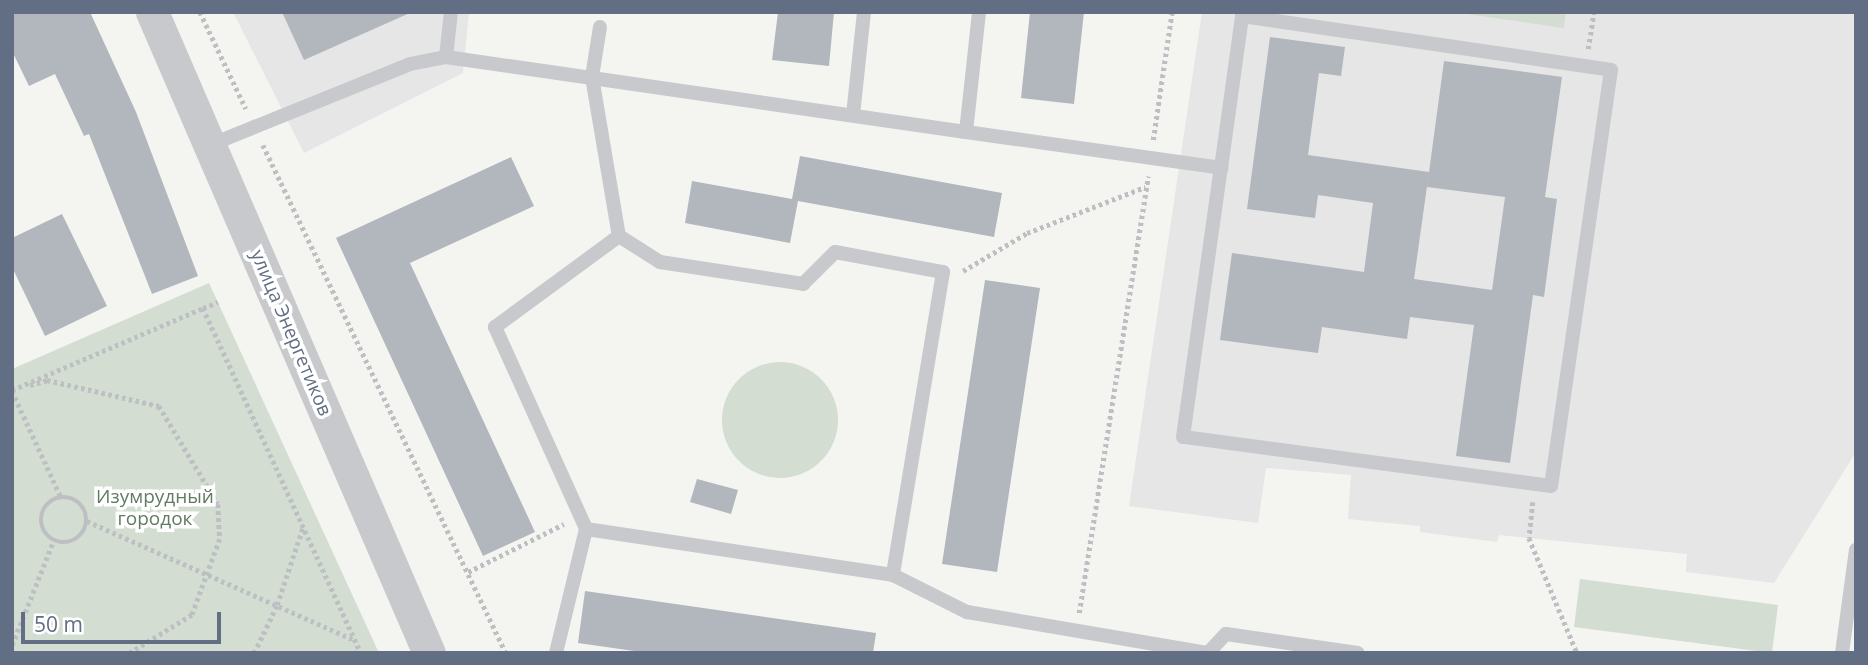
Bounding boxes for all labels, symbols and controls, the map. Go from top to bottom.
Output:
street label: улица Энергетиков [246,247,336,419]
park label: Изумрудный городок [96,486,214,530]
scale bar [24,598,224,642]
text: 50 m [34,610,83,638]

